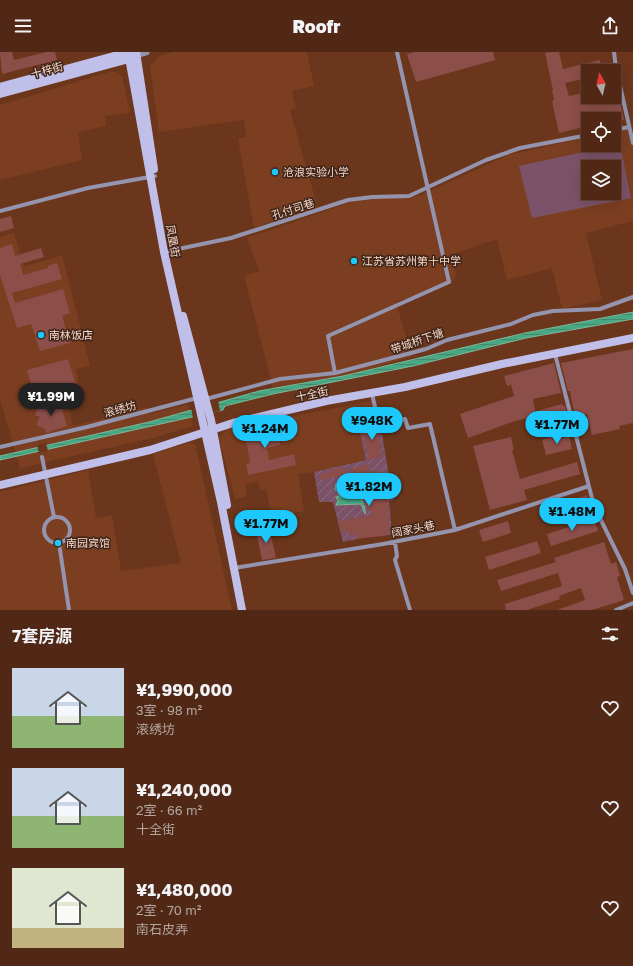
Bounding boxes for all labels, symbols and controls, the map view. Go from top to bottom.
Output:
icon: menu [12,15,34,37]
text: Roofr [293,15,341,37]
icon: share [599,15,621,37]
street label: 十梓街 [29,59,64,80]
north arrow [581,64,621,104]
map controls [581,64,621,200]
button: locate [581,112,621,152]
button: layers [581,160,621,200]
place label: 沧浪实验小学 [283,165,349,178]
marker: 沧浪实验小学 [270,167,280,177]
street label: 孔付司巷 [270,196,316,222]
street label: 凤凰街 [164,223,183,258]
place label: 江苏省苏州第十中学 [362,254,461,267]
marker: 江苏省苏州第十中学 [349,256,359,266]
street label: 带城桥下塘 [389,325,445,356]
place label: 南林饭店 [49,328,93,341]
marker: 南林饭店 [36,330,46,340]
pin: ¥1.99M [18,383,84,417]
street label: 十全街 [294,384,329,403]
text: ¥1.99M [27,388,75,404]
street label: 滚绣坊 [102,398,137,419]
pin: ¥948K [344,407,400,441]
pin: ¥1.77M [524,411,590,445]
text: ¥948K [351,412,393,428]
pin: ¥1.24M [232,415,298,449]
text: ¥1.77M [534,416,580,432]
text: ¥1.24M [241,420,289,436]
pin: ¥1.82M [336,473,402,507]
text: ¥1.82M [345,478,393,494]
pin: ¥1.48M [539,498,605,532]
text: ¥1.48M [548,503,596,519]
pin: ¥1.77M [233,510,299,544]
text: ¥1.77M [243,515,289,531]
street label: 阔家头巷 [390,518,436,539]
place label: 南园宾馆 [66,536,110,549]
marker: 南园宾馆 [53,538,63,548]
icon: filters [599,623,621,645]
text: 7套房源 [12,625,72,646]
text: ¥1,990,000 [136,679,233,700]
icon: home [44,684,92,732]
icon: heart [599,697,621,719]
text: 3室 · 98 m² [136,702,202,718]
text: 滚绣坊 [136,721,175,737]
text: ¥1,240,000 [136,779,232,800]
icon: home [44,784,92,832]
icon: heart [599,797,621,819]
text: 2室 · 66 m² [136,802,202,818]
text: 十全街 [136,821,175,837]
text: ¥1,480,000 [136,879,233,900]
icon: home [44,884,92,932]
icon: heart [599,897,621,919]
text: 2室 · 70 m² [136,902,201,918]
text: 南石皮弄 [136,921,188,937]

